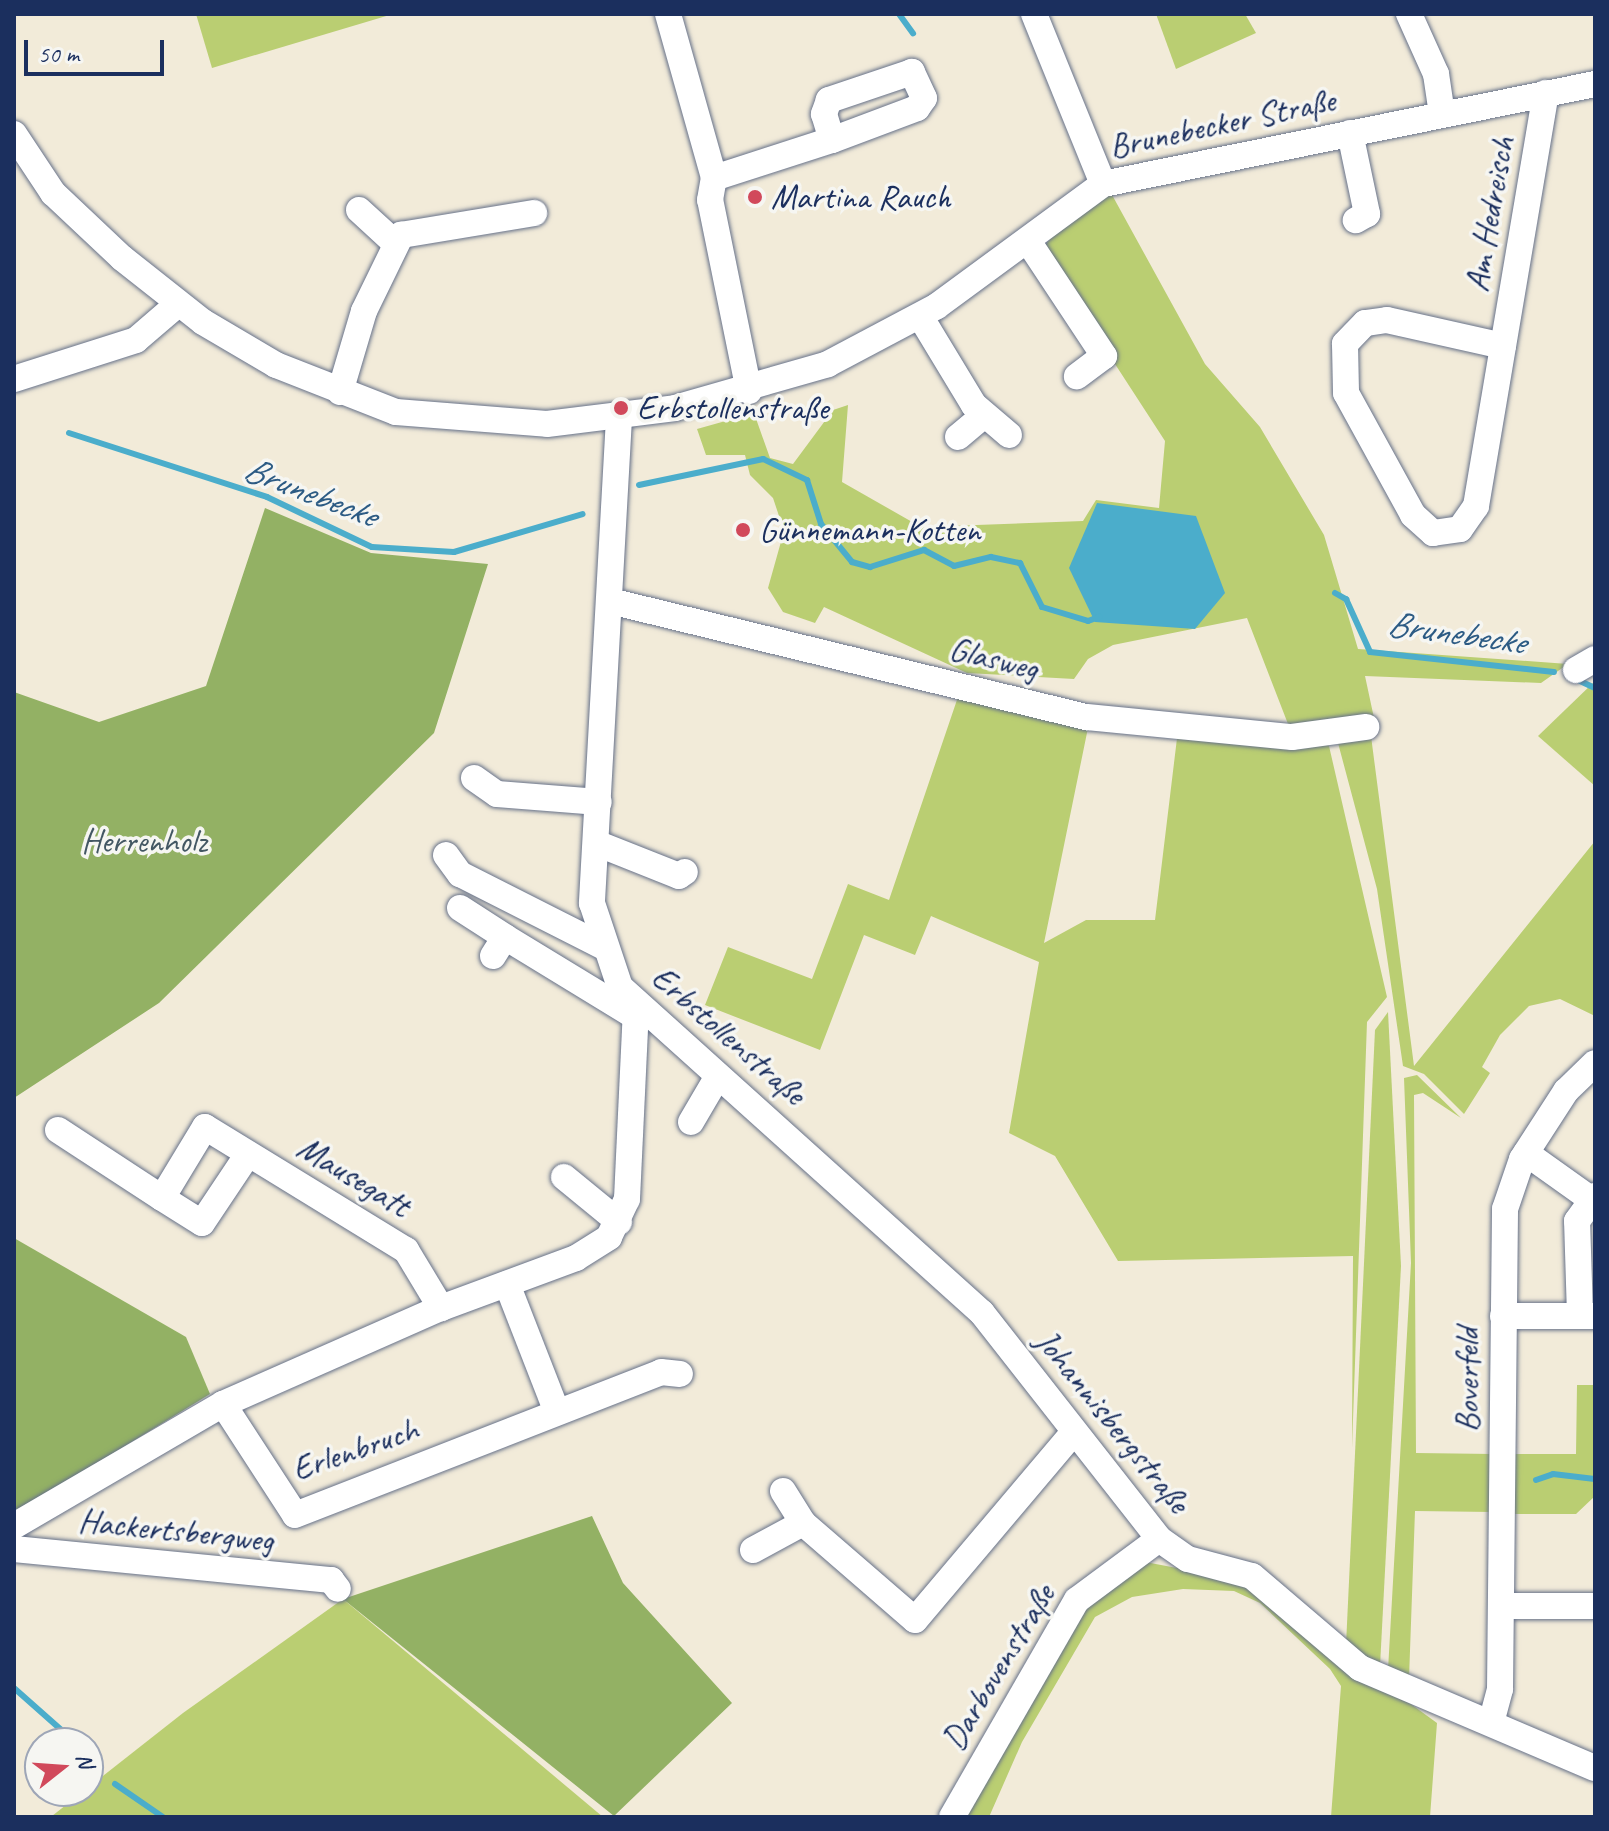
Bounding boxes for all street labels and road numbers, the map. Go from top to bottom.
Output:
street label: Brunebecker Straße [1105,79,1339,167]
street label: Am Hedreisch [1455,133,1523,295]
street label: Glasweg [946,627,1042,689]
street label: Erbstollenstraße [643,957,815,1113]
street label: Mausegatt [290,1127,418,1225]
street label: Johannisbergstraße [1027,1321,1199,1521]
street label: Boverfeld [1447,1328,1487,1432]
street label: Erlenbruch [287,1408,423,1490]
street label: Hackertsbergweg [77,1499,275,1561]
street label: Darbovenstraße [933,1577,1063,1757]

